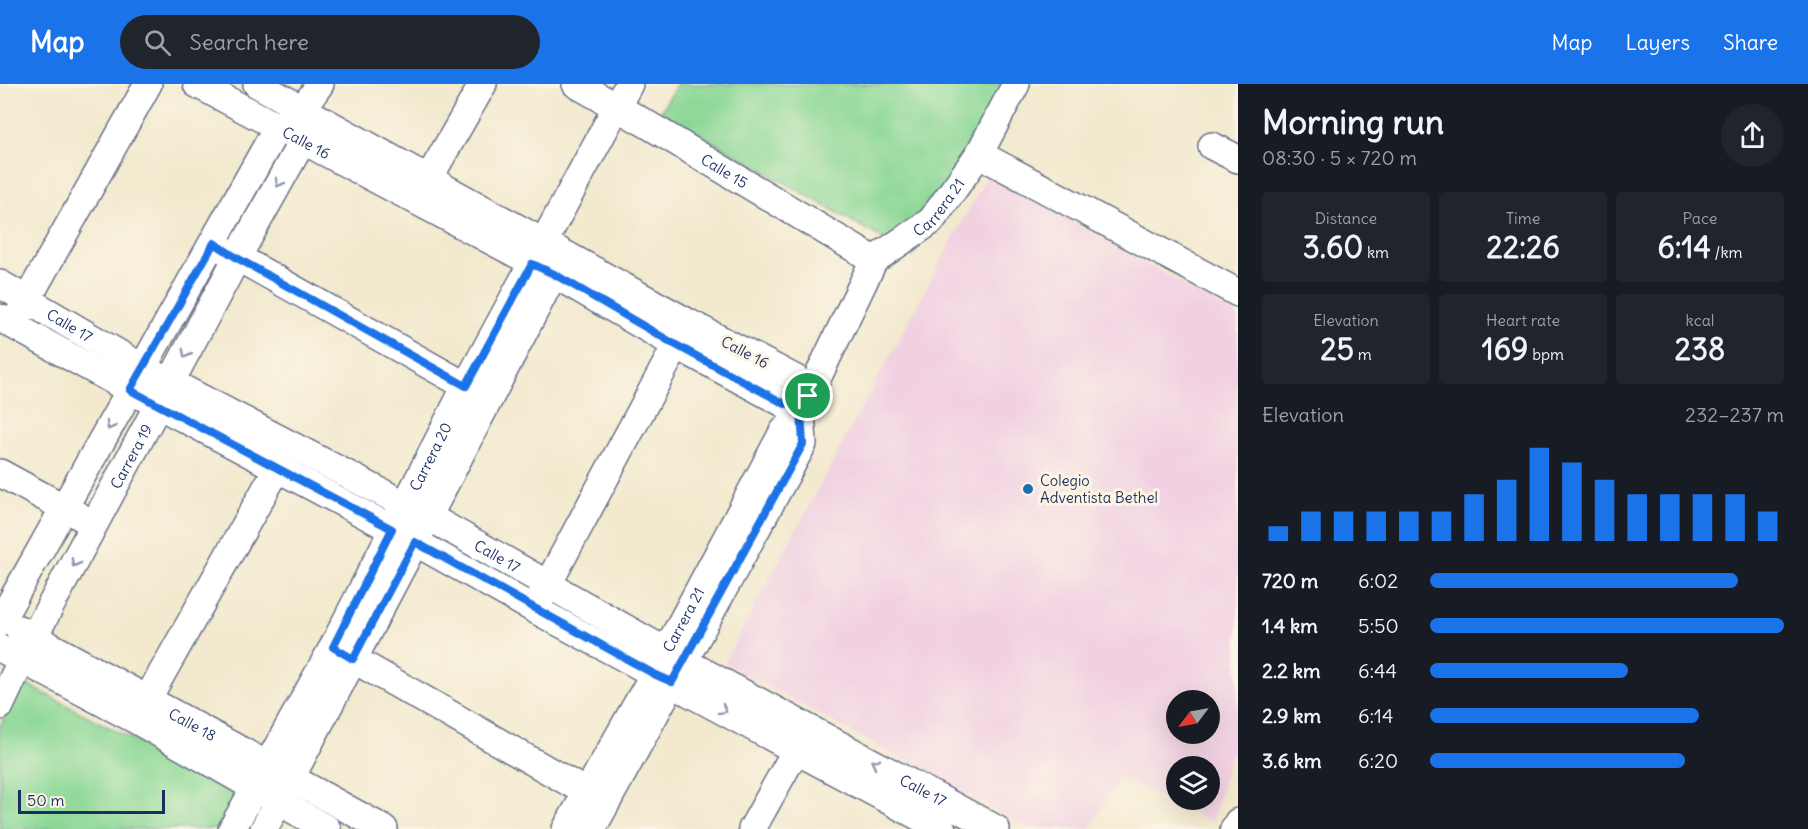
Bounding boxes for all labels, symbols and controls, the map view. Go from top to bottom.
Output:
search box [120,15,540,69]
text: Map [30,24,84,60]
icon: search [141,26,174,59]
text: Search here [189,28,309,56]
text: Map [1552,29,1592,56]
text: Layers [1625,29,1690,56]
text: Share [1723,29,1778,56]
text: Morning run [1262,101,1444,143]
button: share [1721,104,1784,167]
street label: Calle 16 [279,122,334,163]
text: 08:30 · 5 × 720 m [1262,145,1417,170]
street label: Calle 15 [698,149,752,192]
street label: Carrera 21 [909,174,968,240]
one-way arrow [275,176,286,187]
text: Distance [1315,208,1377,228]
text: Time [1506,208,1540,228]
text: Pace [1683,208,1717,228]
text: 3.60 [1303,228,1363,266]
text: 22:26 [1486,228,1560,266]
text: 6:14 [1657,228,1711,266]
text: km [1363,242,1389,262]
text: /km [1711,242,1743,262]
street label: Calle 17 [43,304,96,346]
text: Elevation [1313,310,1379,330]
text: Heart rate [1486,310,1560,330]
text: kcal [1686,310,1714,330]
text: 25 [1320,330,1354,368]
text: 169 [1482,330,1528,368]
text: 238 [1675,330,1725,368]
street label: Calle 16 [718,332,772,372]
text: m [1354,344,1372,364]
text: bpm [1528,344,1564,364]
one-way arrow [182,347,193,358]
pin [782,370,833,421]
icon: arrive [791,379,824,412]
text: Elevation [1262,402,1344,427]
text: 232–237 m [1685,402,1784,427]
street label: Carrera 20 [405,419,455,494]
street label: Carrera 19 [106,420,156,492]
one-way arrow [106,420,117,430]
place label: Colegio Adventista Bethel [1040,471,1158,507]
marker: Colegio Adventista Bethel [1021,482,1035,496]
street label: Calle 17 [471,535,524,576]
one-way arrow [71,557,82,567]
text: 720 m [1262,568,1318,593]
text: 6:02 [1358,568,1398,593]
street label: Carrera 21 [658,584,708,655]
text: 1.4 km [1262,613,1318,638]
text: 5:50 [1358,613,1399,638]
text: 2.2 km [1262,658,1321,683]
text: 6:44 [1358,658,1397,683]
north arrow [1166,690,1220,744]
map controls [1166,690,1220,810]
street label: Calle 18 [166,703,220,745]
one-way arrow [717,703,727,714]
text: 2.9 km [1262,703,1321,728]
text: 6:14 [1358,703,1394,728]
text: 3.6 km [1262,748,1322,773]
text: 6:20 [1358,748,1398,773]
button: layers [1166,756,1220,810]
one-way arrow [870,759,881,771]
street label: Calle 17 [897,770,950,810]
scale bar [18,787,165,814]
text: 50 m [27,790,65,810]

